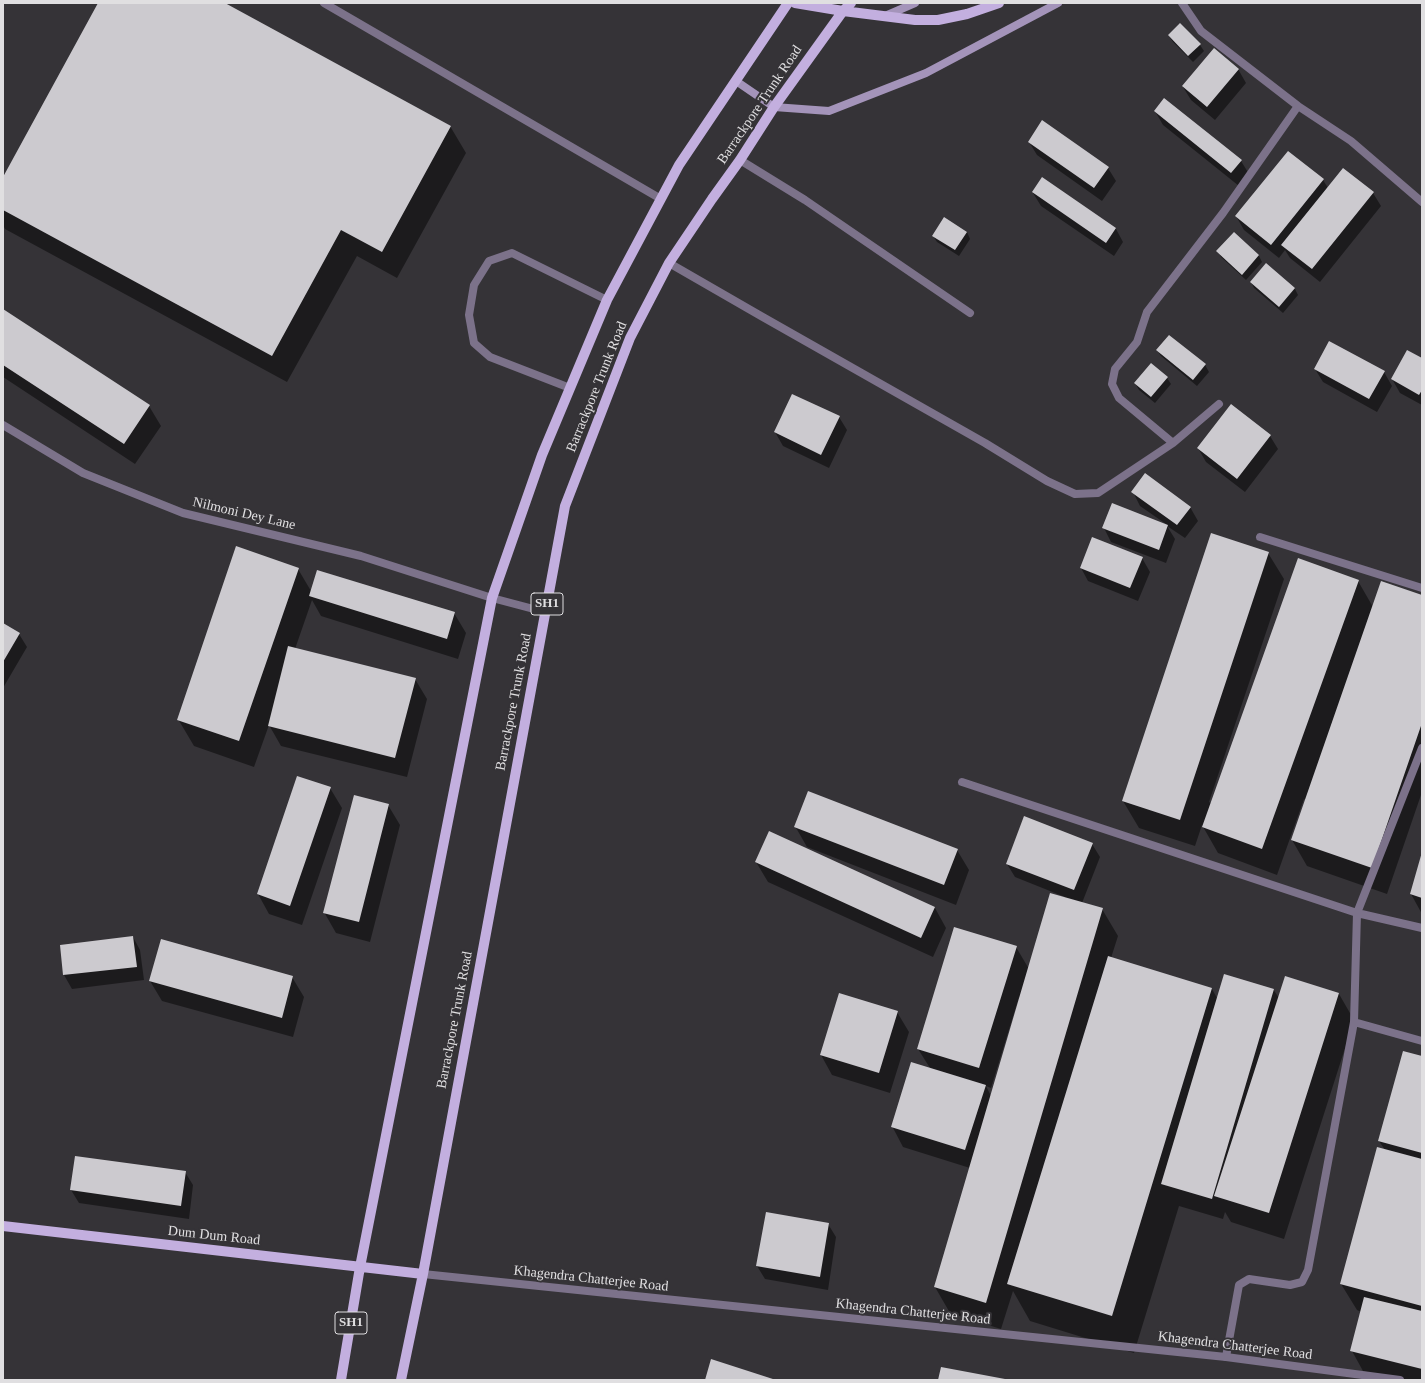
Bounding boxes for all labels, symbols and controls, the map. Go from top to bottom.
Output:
street label: Barrackpore Trunk Road [714,42,806,168]
street label: Barrackpore Trunk Road [563,319,631,455]
street label: Nilmoni Dey Lane [191,494,297,534]
road number: SH1 [531,593,563,615]
street label: Barrackpore Trunk Road [492,632,536,772]
street label: Barrackpore Trunk Road [433,950,477,1090]
street label: Dum Dum Road [167,1223,261,1249]
street label: Khagendra Chatterjee Road [513,1263,669,1295]
street label: Khagendra Chatterjee Road [835,1296,991,1328]
road number: SH1 [335,1312,367,1334]
street label: Khagendra Chatterjee Road [1157,1328,1313,1364]

